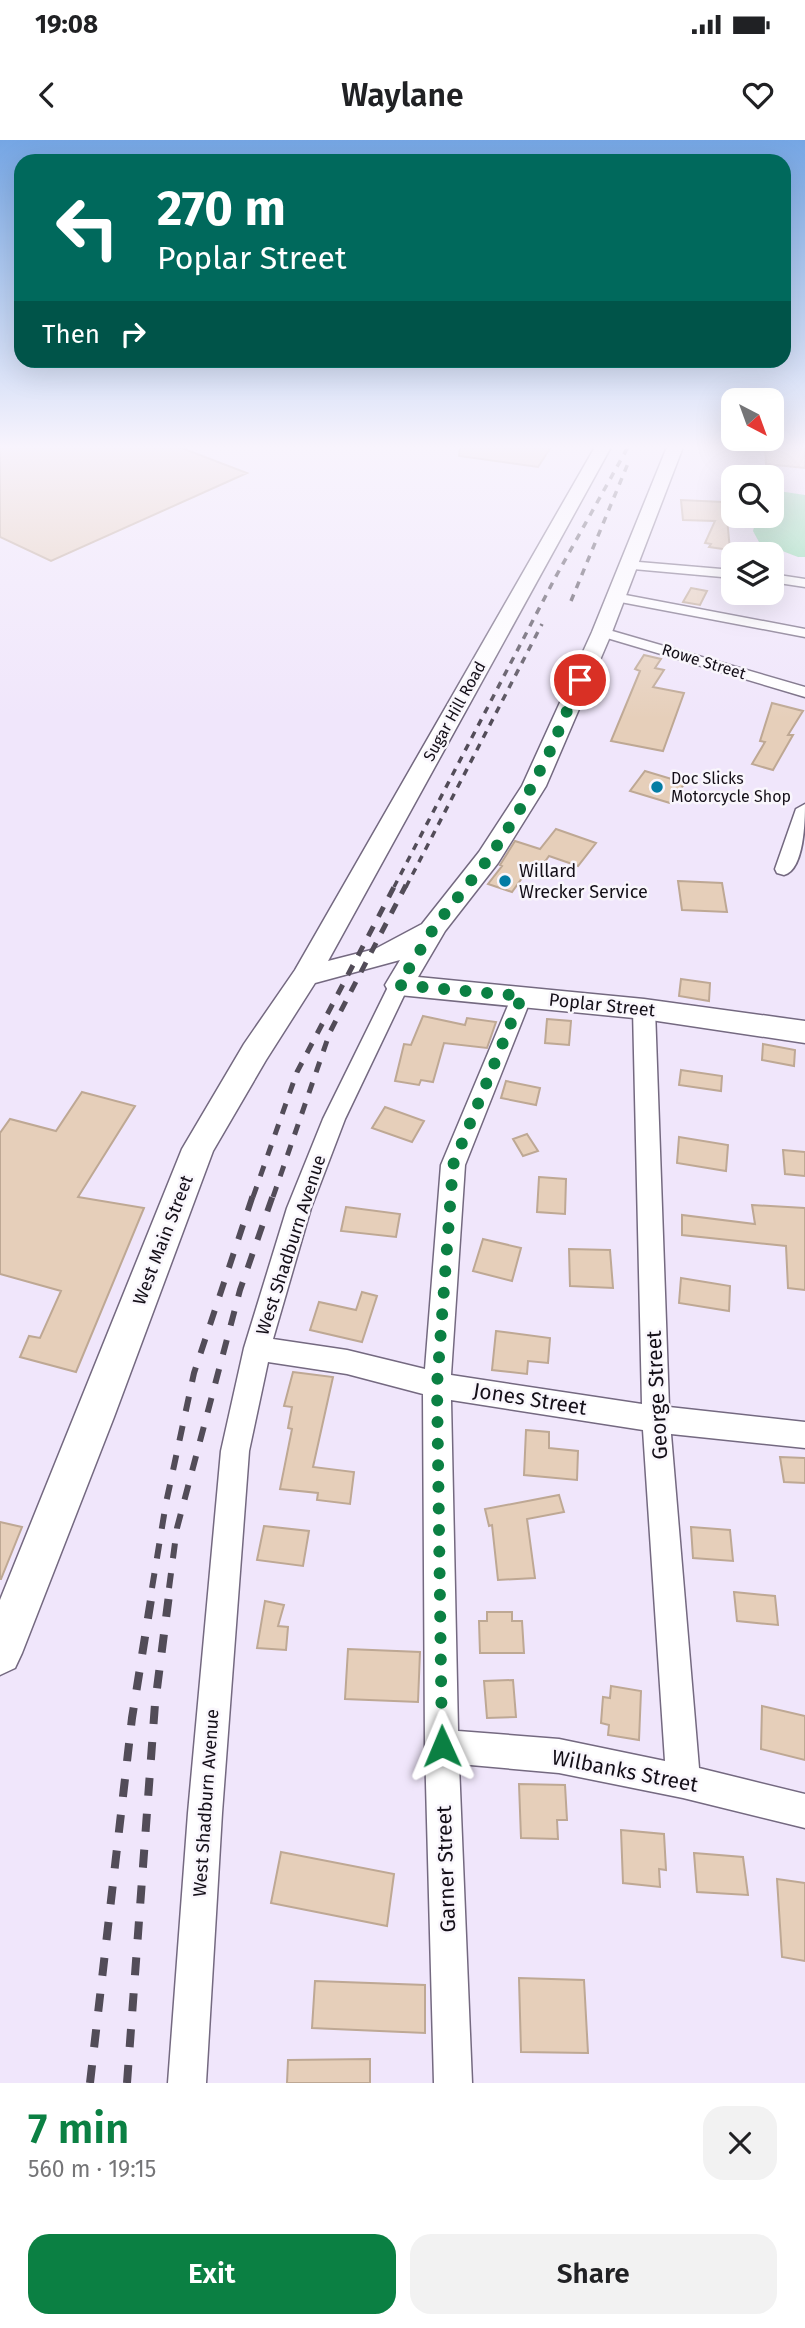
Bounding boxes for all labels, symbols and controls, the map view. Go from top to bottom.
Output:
text: 19:08 [35,9,98,40]
icon: back [28,76,66,114]
text: Waylane [341,76,464,114]
icon: heart [739,76,777,114]
text: 270 m [157,179,286,238]
icon: left [42,182,133,273]
text: Poplar Street [157,239,347,277]
icon: right [114,315,152,353]
text: Then [42,319,100,350]
north arrow [721,388,784,452]
map controls [721,388,784,605]
button: search [721,465,784,528]
button: layers [721,542,784,605]
street label: Rowe Street [660,640,748,683]
pin [550,650,610,710]
street label: Sugar Hill Road [419,658,490,764]
icon: arrive [561,661,599,699]
place label: Doc Slicks Motorcycle Shop [671,769,791,806]
marker: Doc Slicks Motorcycle Shop [649,779,665,795]
place label: Willard Wrecker Service [519,860,648,903]
marker: Willard Wrecker Service [497,873,513,889]
street label: Poplar Street [548,988,657,1022]
street label: West Shadburn Avenue [251,1152,331,1338]
street label: West Main Street [128,1172,198,1308]
street label: George Street [641,1329,673,1460]
street label: Jones Street [471,1377,589,1421]
street label: West Shadburn Avenue [188,1708,224,1898]
position arrow [405,1709,479,1783]
street label: Wilbanks Street [550,1744,701,1798]
street label: Garner Street [431,1805,461,1933]
text: 7 min [28,2104,129,2154]
button: close [703,2106,777,2180]
text: 560 m · 19:15 [28,2155,156,2183]
button: Exit [28,2234,396,2314]
button: Share [410,2234,777,2314]

